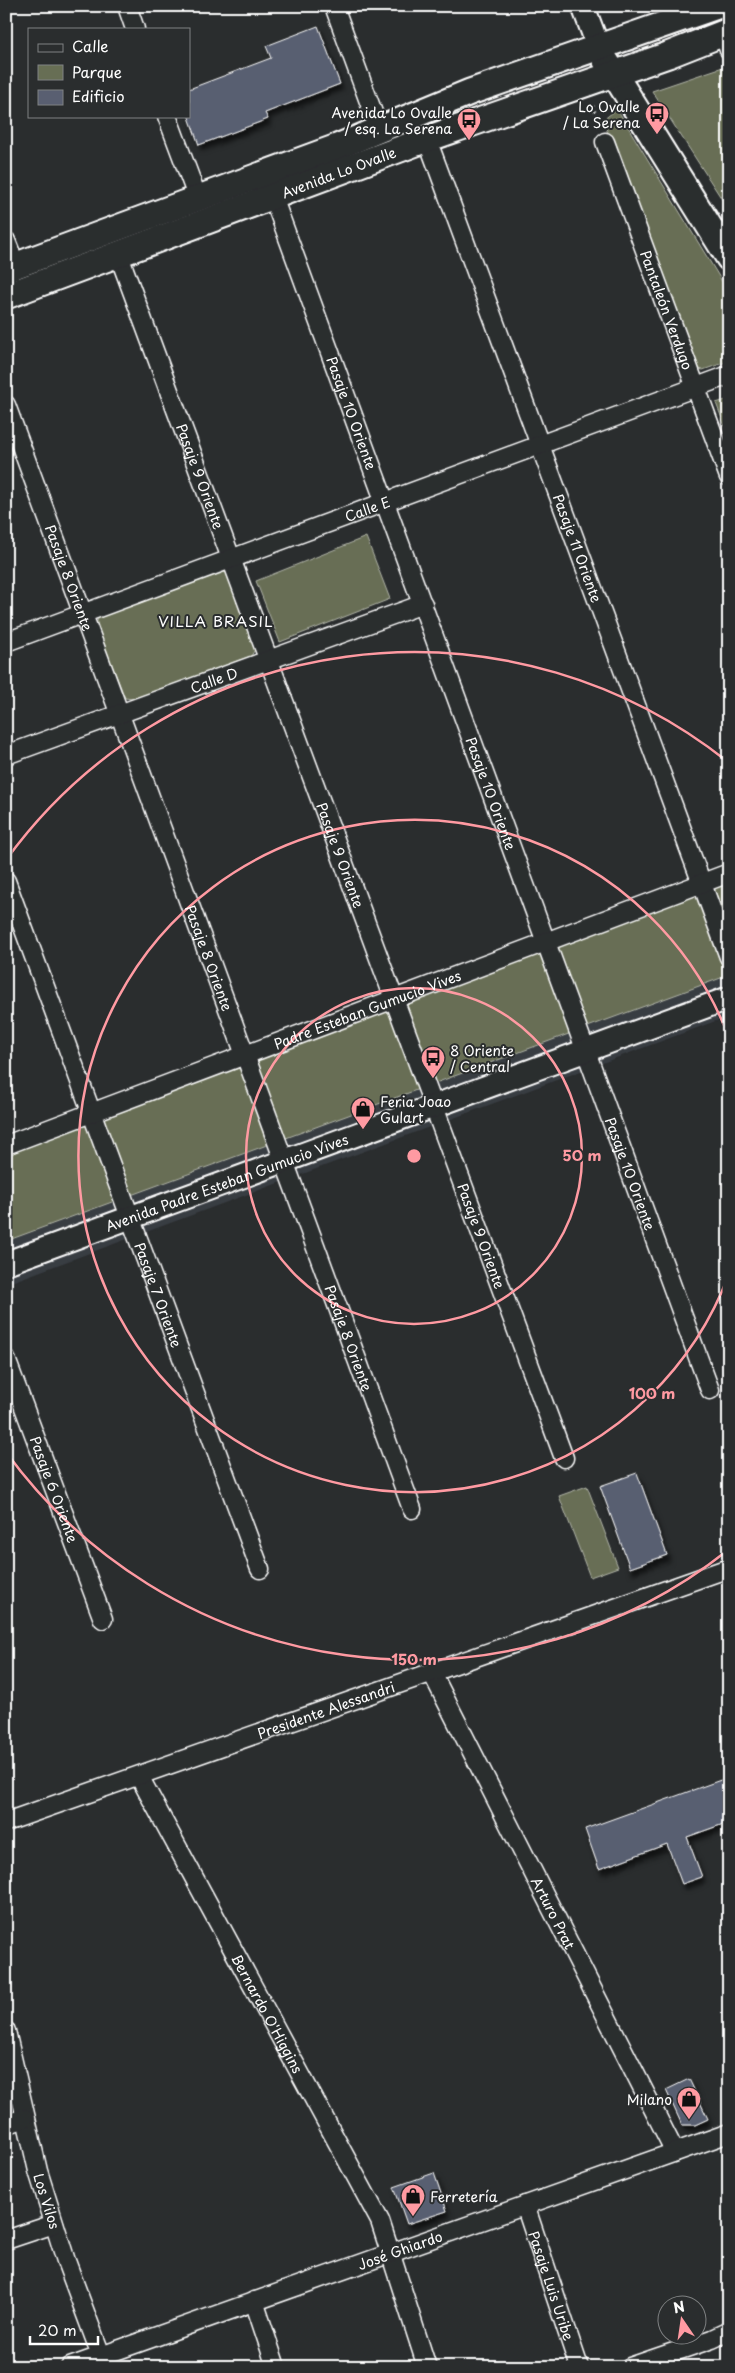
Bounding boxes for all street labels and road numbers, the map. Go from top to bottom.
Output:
street label: Avenida Lo Ovalle [278,141,399,203]
street label: Pantaleón Verdugo [635,247,699,373]
street label: Pasaje 10 Oriente [322,353,383,473]
street label: Pasaje 9 Oriente [171,420,230,532]
street label: Calle E [342,491,393,527]
street label: Pasaje 11 Oriente [548,491,608,606]
street label: Pasaje 8 Oriente [40,522,99,634]
street label: Calle D [187,662,240,698]
street label: Pasaje 10 Oriente [461,734,522,853]
street label: Pasaje 9 Oriente [312,799,370,911]
street label: Pasaje 8 Oriente [180,902,239,1014]
street label: Padre Esteban Gumucio Vives [271,964,464,1054]
street label: Pasaje 10 Oriente [600,1114,661,1233]
street label: Avenida Padre Esteban Gumucio Vives [102,1128,351,1236]
street label: Pasaje 9 Oriente [453,1180,511,1292]
street label: Pasaje 7 Oriente [130,1239,188,1351]
street label: Pasaje 8 Oriente [320,1282,378,1394]
street label: Pasaje 6 Oriente [25,1433,84,1546]
street label: Presidente Alessandri [254,1676,397,1743]
street label: Arturo Prat [527,1873,581,1953]
street label: Bernardo O'Higgins [227,1950,308,2077]
street label: Los Vilos [29,2171,66,2231]
street label: José Ghiardo [355,2225,445,2275]
street label: Pasaje Luis Uribe [524,2228,580,2343]

